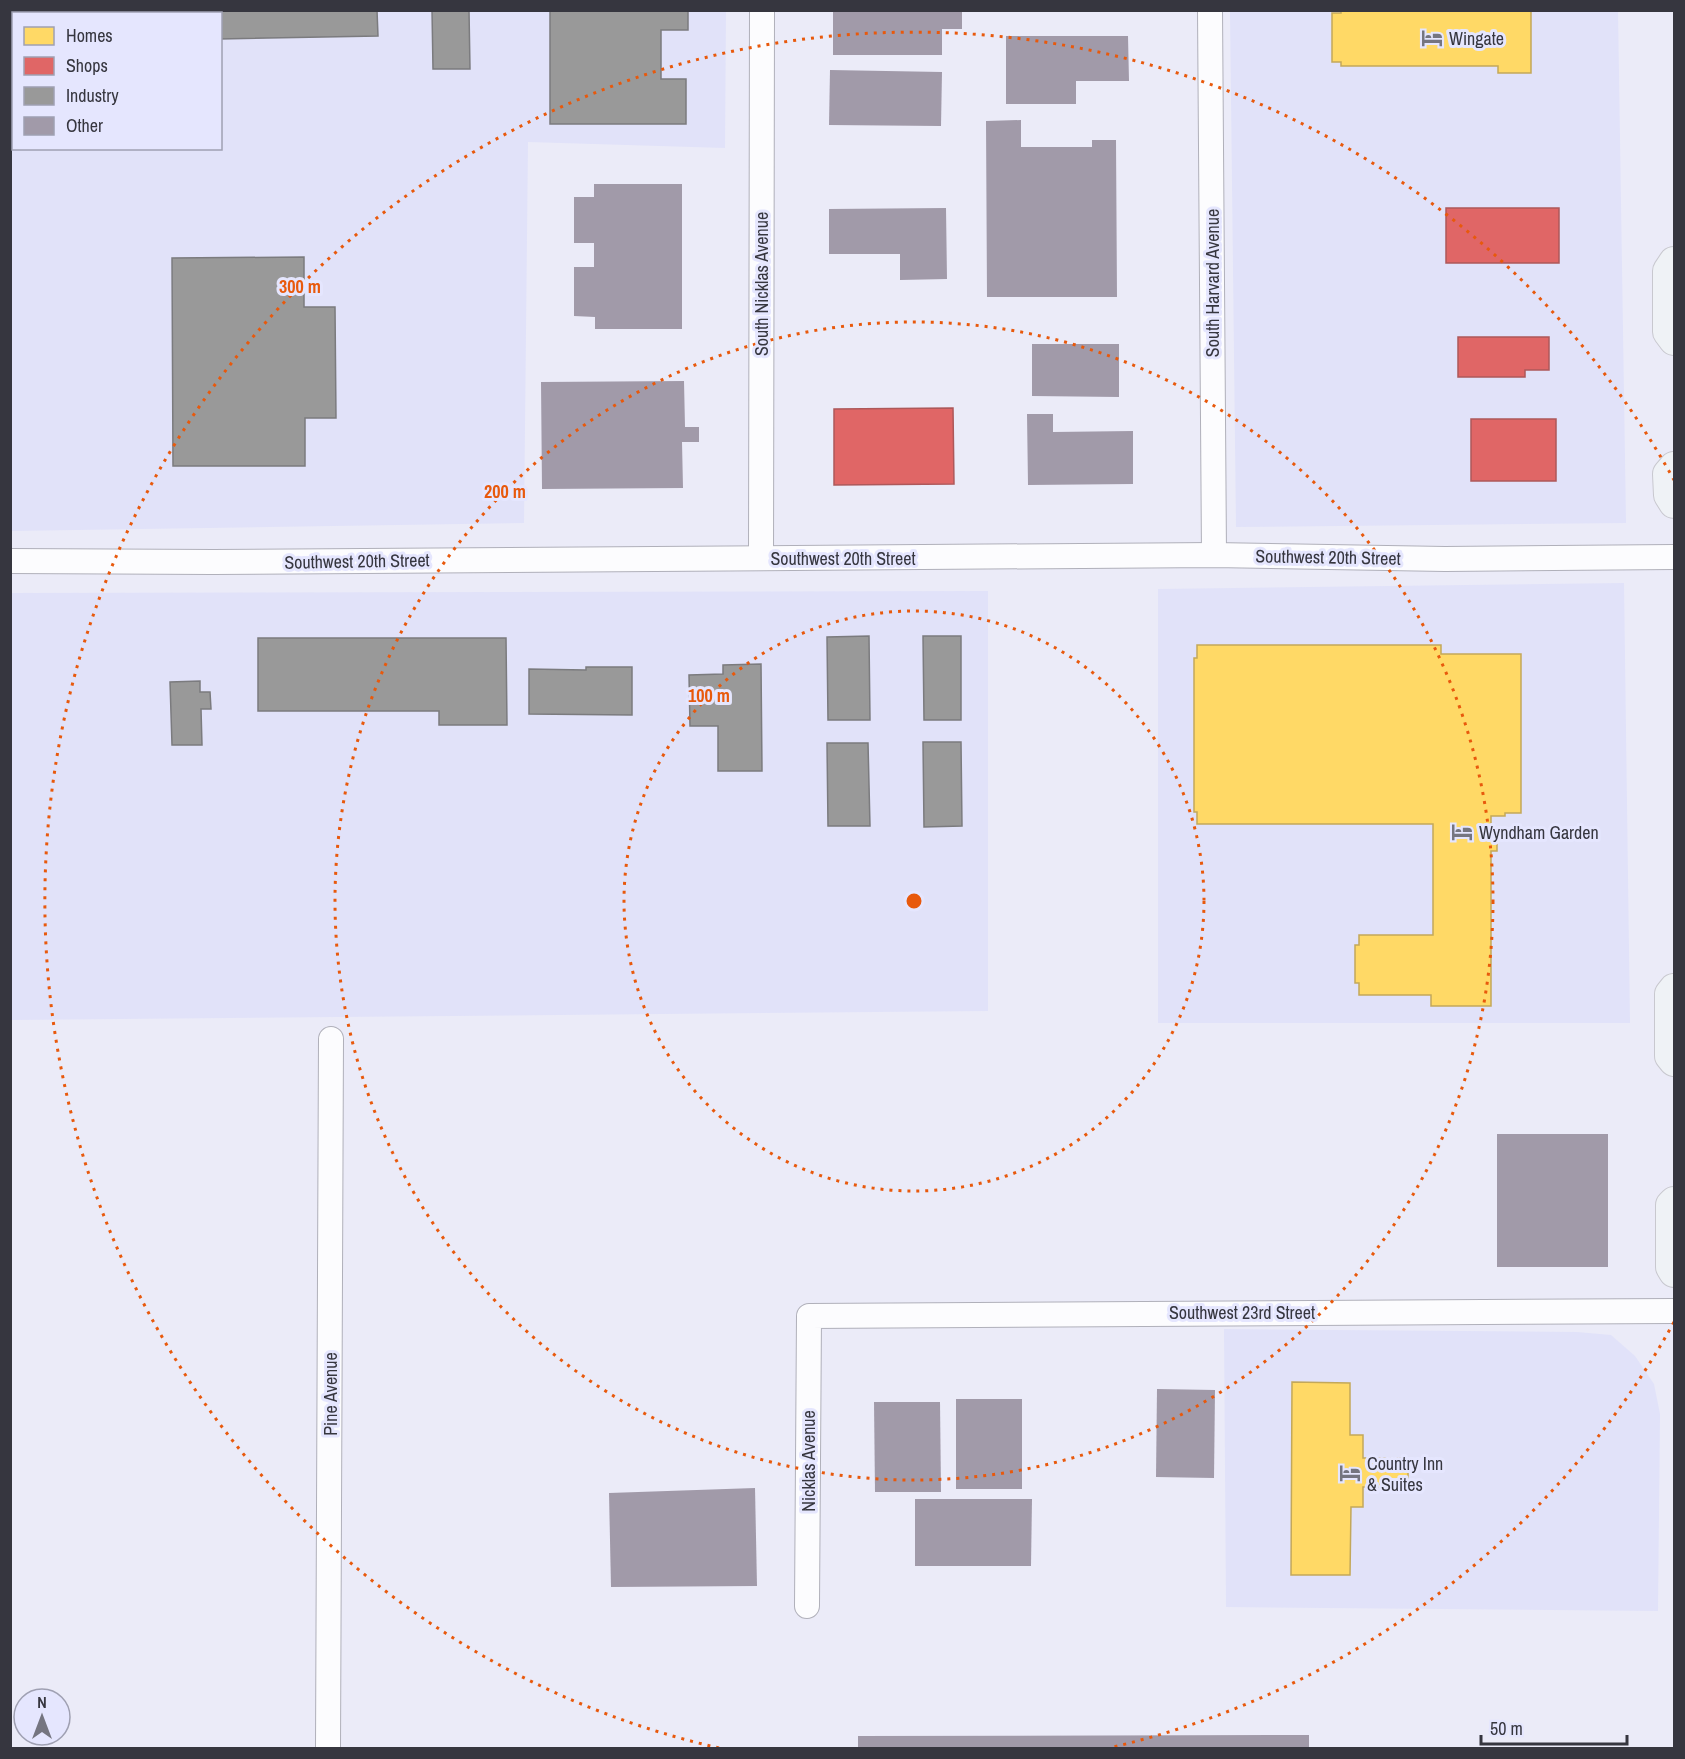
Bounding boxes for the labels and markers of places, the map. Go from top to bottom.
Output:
hotel icon: Wingate [1420,26,1444,50]
place label: Wingate [1449,26,1504,51]
hotel icon: Wyndham Garden [1450,820,1474,844]
place label: Wyndham Garden [1479,820,1599,845]
centre of rings [904,891,924,911]
place label: Country Inn & Suites [1367,1451,1443,1497]
hotel icon: Country Inn & Suites [1338,1461,1362,1485]

